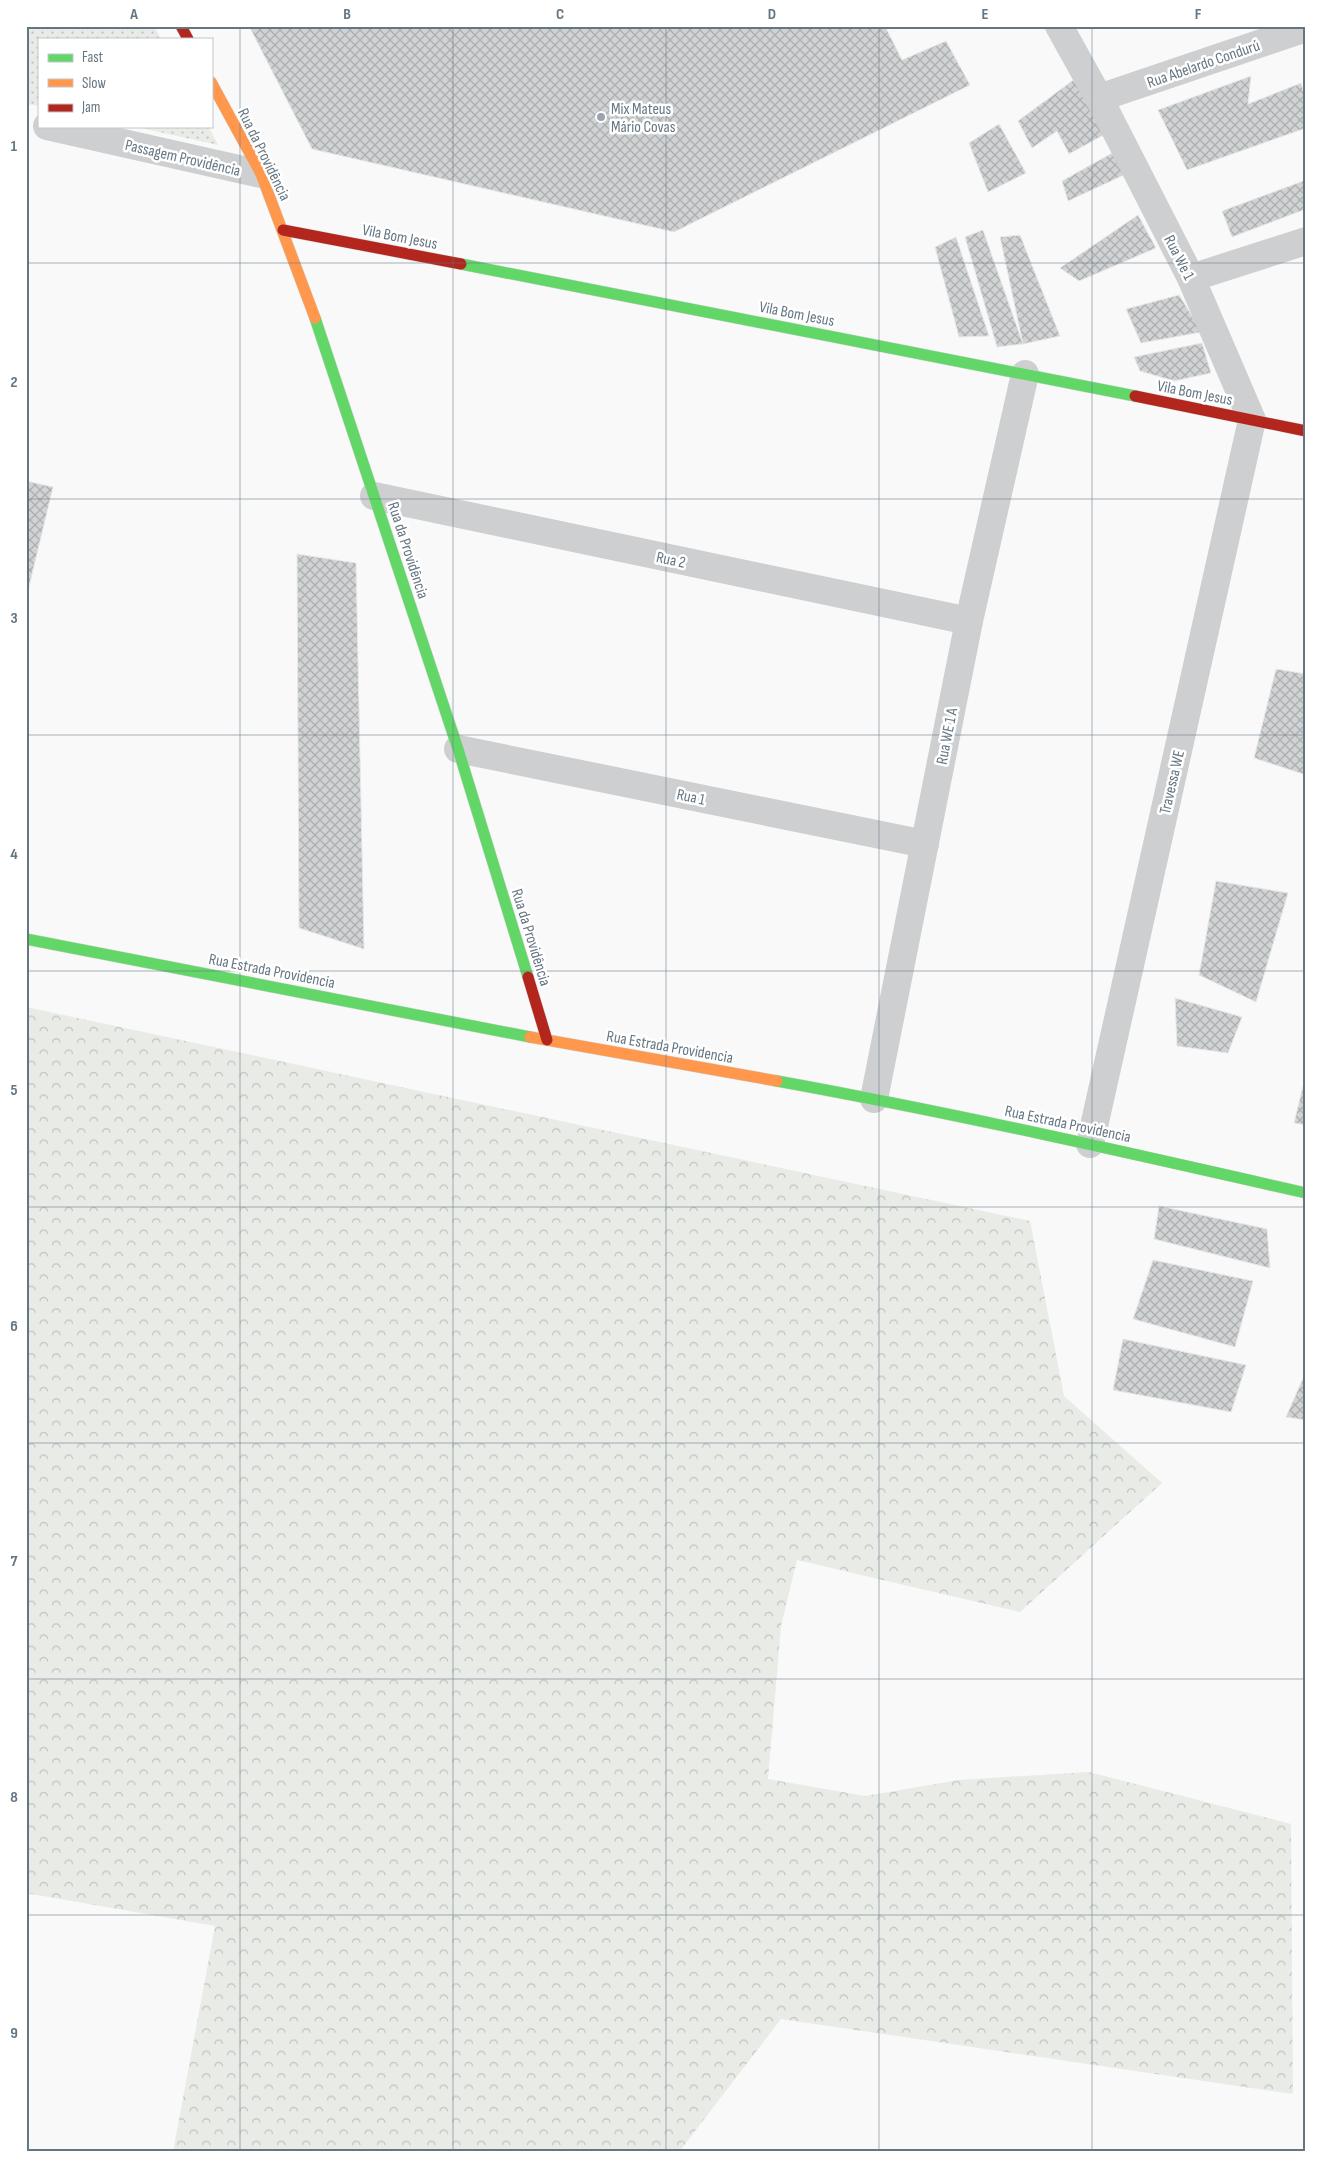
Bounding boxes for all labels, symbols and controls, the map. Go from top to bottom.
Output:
text: A [129,5,138,24]
text: B [343,5,351,24]
text: C [556,5,564,24]
text: D [768,5,776,24]
text: E [982,5,989,24]
text: F [1195,5,1202,24]
street label: Rua Abelardo Condurú [1145,36,1262,93]
legend [38,38,212,128]
text: Fast [82,48,104,67]
text: Slow [82,74,106,93]
text: Jam [81,98,100,117]
place label: Mix Mateus Mário Covas [611,100,676,137]
street label: Rua da Providência [233,105,294,204]
marker: Mix Mateus Mário Covas [595,111,607,123]
street label: Passagem Providência [123,136,242,181]
text: 1 [11,137,18,156]
street label: Vila Bom Jesus [360,221,439,254]
street label: Rua We 1 [1159,232,1198,284]
street label: Vila Bom Jesus [757,298,836,331]
text: 2 [10,373,18,392]
street label: Vila Bom Jesus [1155,377,1234,410]
street label: Rua da Providência [383,500,432,601]
street label: Rua 2 [654,548,687,573]
text: 3 [10,609,18,628]
street label: Rua WE 1 A [933,706,962,766]
street label: Travessa WE [1156,748,1189,816]
street label: Rua 1 [675,785,707,810]
text: 4 [10,845,18,864]
street label: Rua da Providência [507,887,554,988]
street label: Rua Estrada Providencia [207,950,336,993]
street label: Rua Estrada Providencia [605,1027,734,1068]
text: 5 [10,1081,18,1100]
street label: Rua Estrada Providencia [1003,1102,1132,1147]
text: 6 [10,1317,18,1336]
text: 7 [11,1552,18,1571]
text: 8 [10,1788,18,1807]
text: 9 [10,2024,18,2043]

